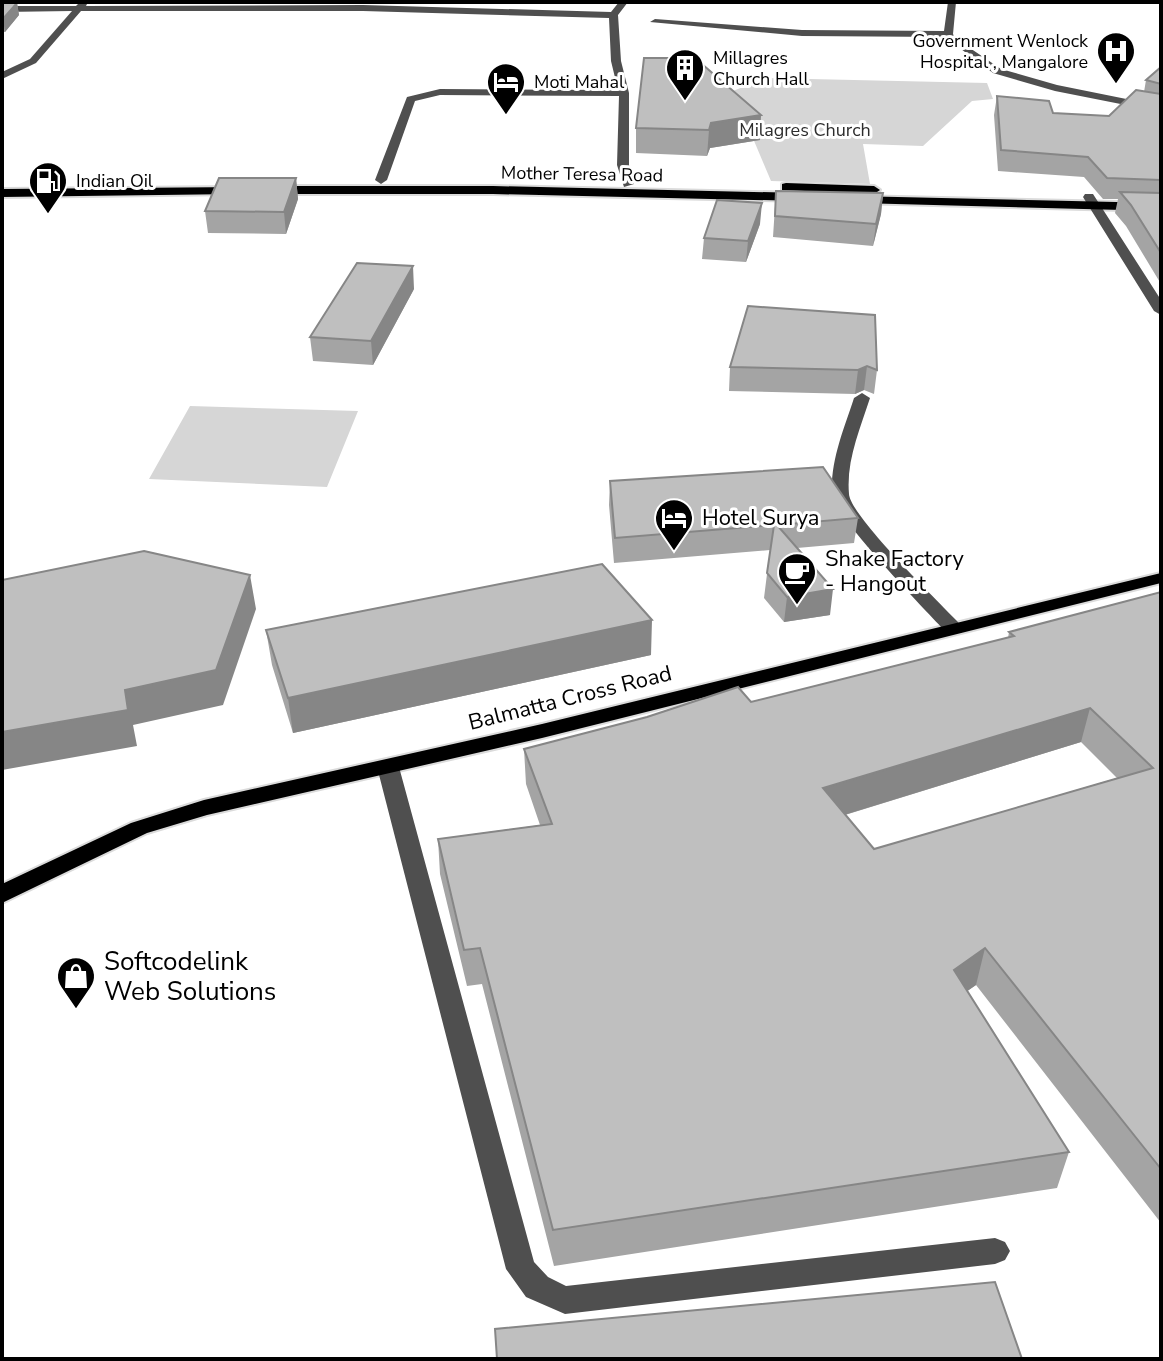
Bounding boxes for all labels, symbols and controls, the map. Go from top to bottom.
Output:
place label: Government Wenlock Hospital , Mangalore [912,29,1089,74]
hospital icon: Government Wenlock Hospital , Mangalore [1095,30,1137,85]
place label: Millagres Church Hall [713,46,810,91]
building icon: Millagres Church Hall [664,47,706,102]
hotel icon: Moti Mahal [485,61,527,116]
place label: Moti Mahal [534,70,625,94]
park label: Milagres Church [739,118,871,142]
fuel station icon: Indian Oil [27,160,69,215]
street label: Mother Teresa Road [501,161,663,187]
place label: Indian Oil [76,169,154,193]
hotel icon: Hotel Surya [653,497,695,552]
place label: Hotel Surya [702,503,819,533]
place label: Shake Factory - Hangout [825,544,965,599]
cafe icon: Shake Factory - Hangout [776,551,818,606]
street label: Balmatta Cross Road [465,658,675,738]
place label: Softcodelink Web Solutions [104,944,276,1009]
shop icon: Softcodelink Web Solutions [55,955,97,1010]

